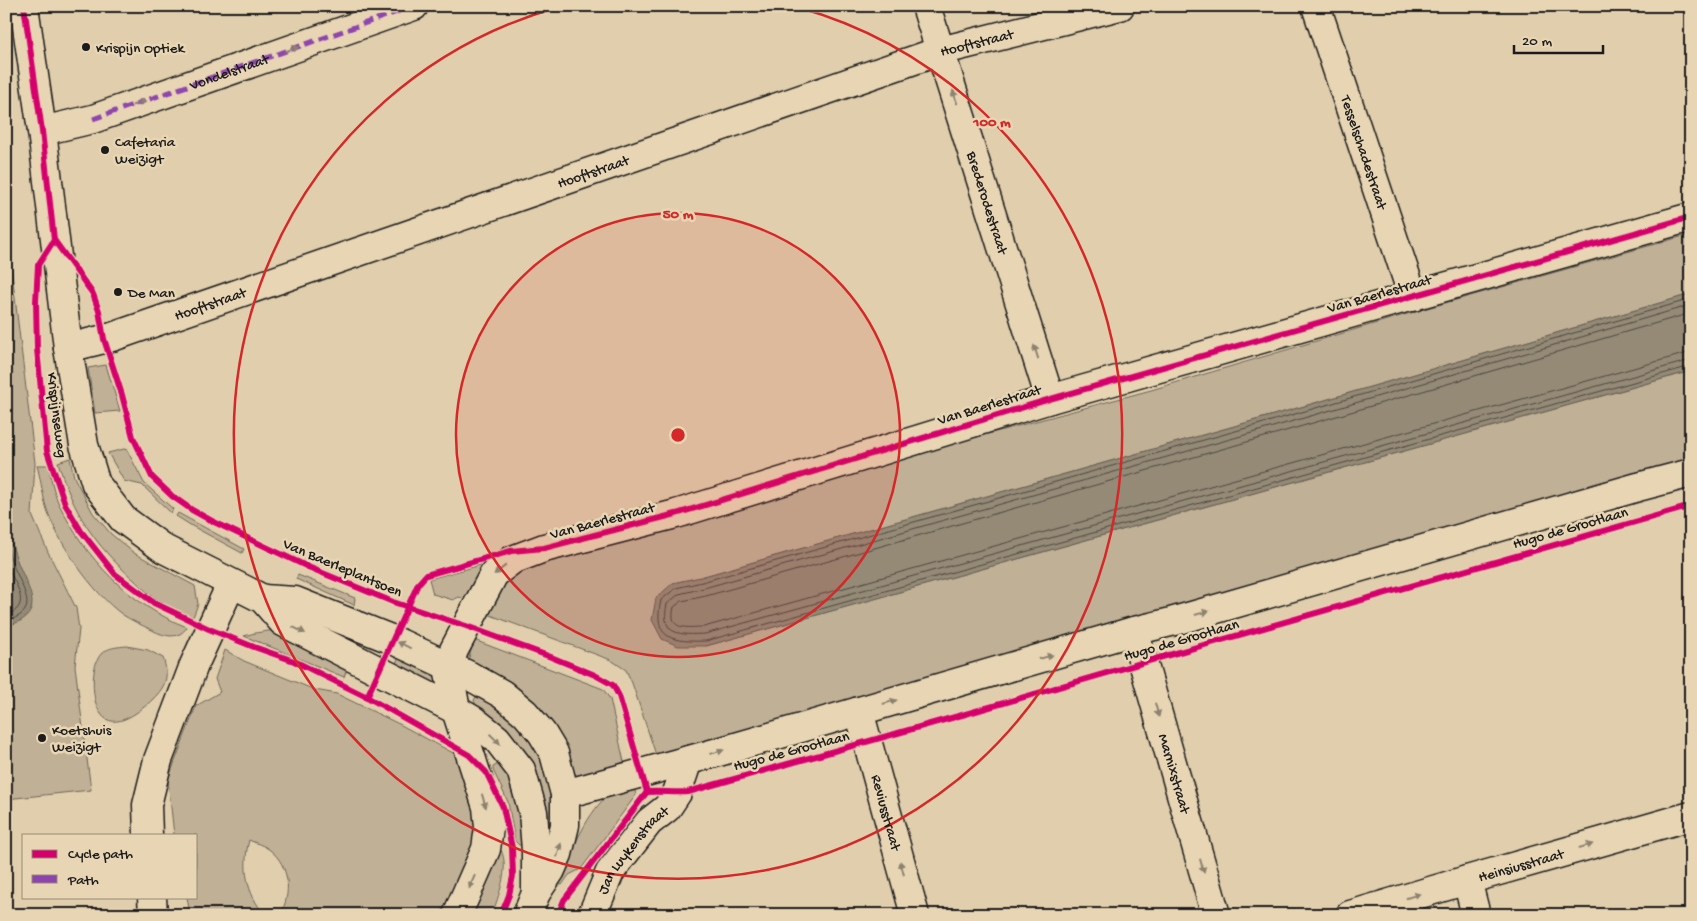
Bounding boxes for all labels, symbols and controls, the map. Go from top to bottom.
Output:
scale bar [1514,22,1603,54]
street label: Hooftstraat [939,26,1017,62]
text: 20 m [1522,33,1552,51]
place label: Krispijn Optiek [96,40,186,58]
marker: Krispijn Optiek [80,41,92,53]
one-way arrow [285,45,300,53]
street label: Vondelstraat [186,50,273,96]
one-way arrow [951,89,959,104]
street label: Tesselschadestraat [1335,92,1391,214]
one-way arrow [132,99,147,107]
text: 100 m [972,114,1011,132]
place label: Cafetaria Weizigt [115,134,176,169]
marker: Cafetaria Weizigt [99,144,111,156]
street label: Brederodestraat [961,149,1011,258]
street label: Hooftstraat [555,152,633,194]
text: 50 m [663,206,694,224]
street label: Van Baerlestraat [1325,271,1435,319]
street label: Hooftstraat [172,284,251,326]
place label: De Man [127,285,175,303]
marker: De Man [112,286,124,298]
one-way arrow [1031,344,1039,359]
street label: Krispijnseweg [42,372,70,459]
street label: Van Baerlestraat [935,381,1045,430]
centre of rings [669,426,687,444]
street label: Van Baerlestraat [547,499,658,545]
street label: Hugo de Grootlaan [1511,504,1630,554]
street label: Van Baerleplantsoen [279,535,405,602]
one-way arrow [494,564,507,575]
one-way arrow [1195,609,1210,617]
street label: Hugo de Grootlaan [1122,616,1241,666]
one-way arrow [292,626,306,634]
one-way arrow [397,641,411,649]
one-way arrow [1038,652,1053,660]
one-way arrow [882,698,897,706]
one-way arrow [1154,703,1162,718]
place label: Koetshuis Weizigt [52,722,112,757]
street label: Hugo de Grootlaan [732,728,851,776]
marker: Koetshuis Weizigt [36,732,48,744]
one-way arrow [489,732,501,744]
street label: Marnixstraat [1153,732,1194,817]
one-way arrow [709,747,724,755]
street label: Reviusstraat [866,773,904,855]
one-way arrow [481,794,489,809]
street label: Jan Luykenstraat [595,802,675,897]
legend [22,834,198,898]
one-way arrow [1579,841,1594,849]
one-way arrow [555,842,563,857]
street label: Heinsiusstraat [1477,845,1568,887]
text: Cycle path [68,846,133,864]
one-way arrow [1199,859,1207,874]
one-way arrow [898,860,906,875]
text: Path [67,872,99,890]
one-way arrow [467,875,475,889]
one-way arrow [1406,891,1421,899]

